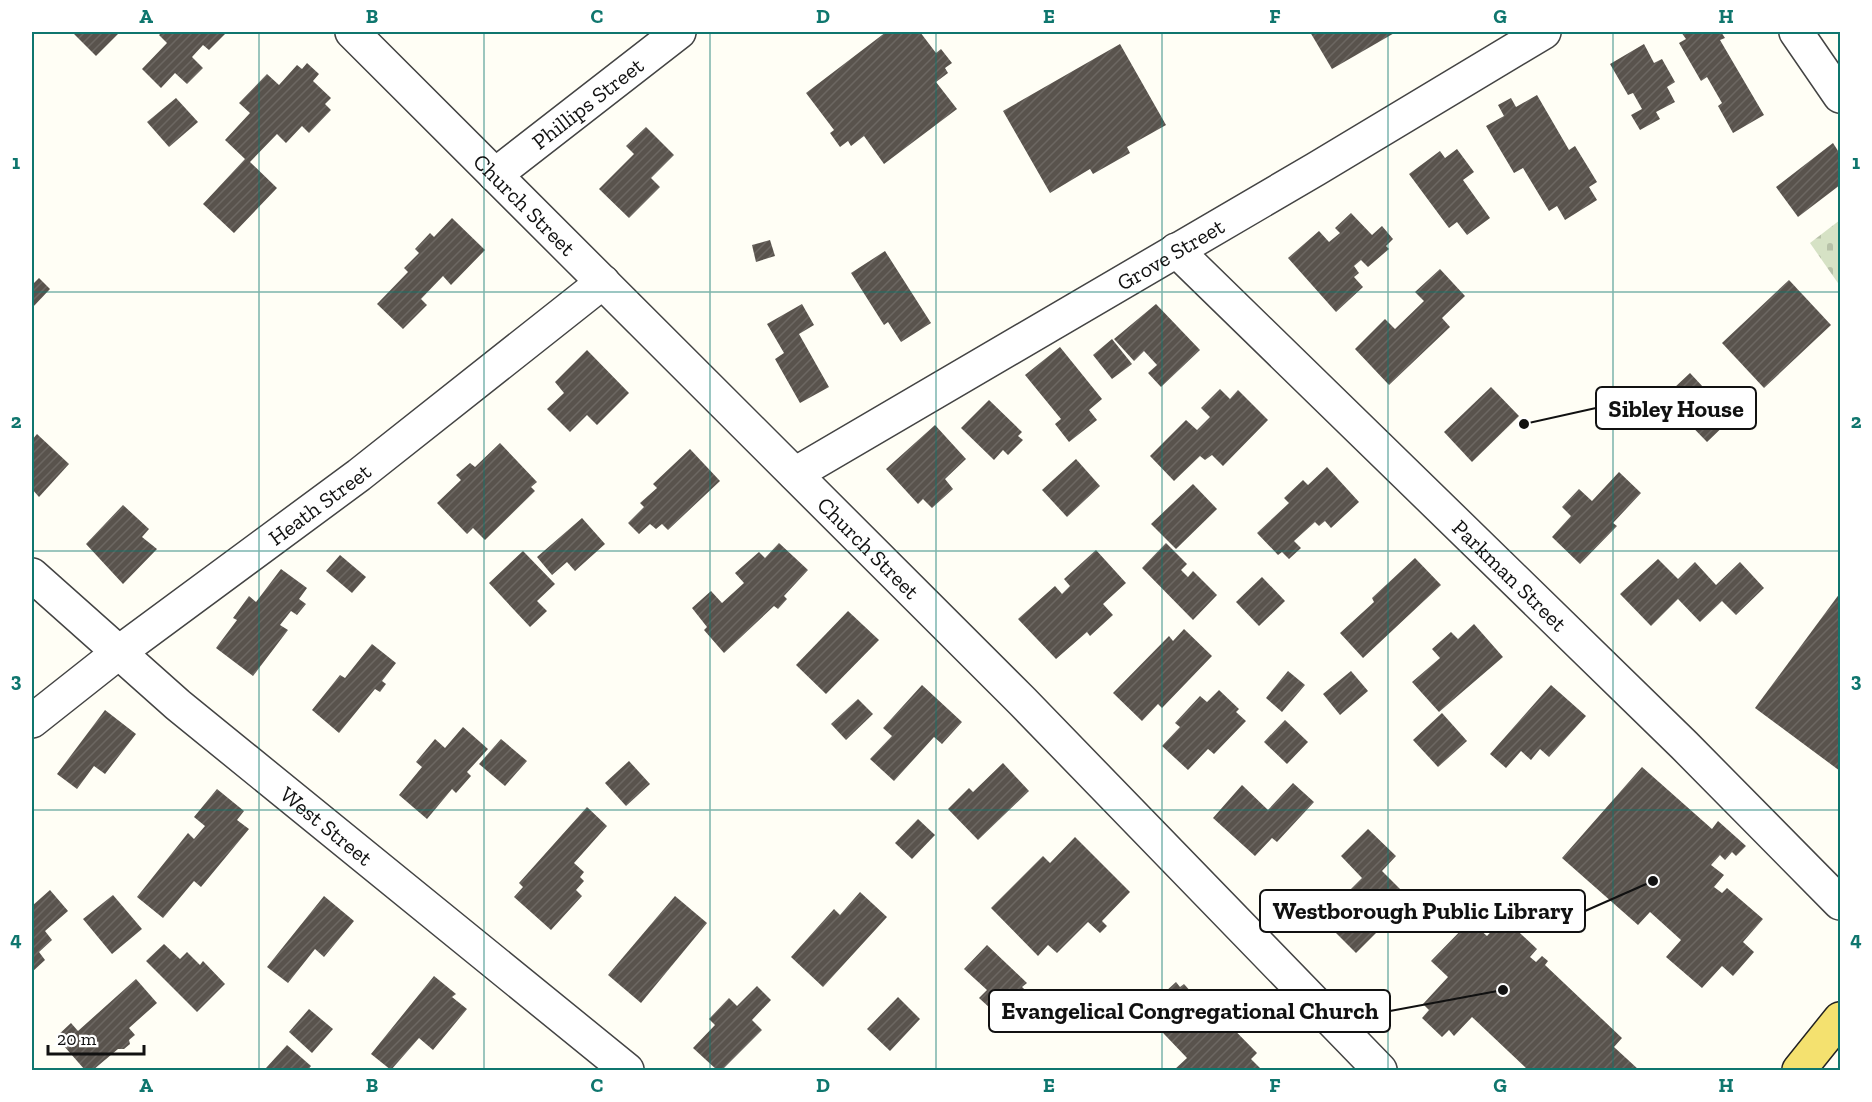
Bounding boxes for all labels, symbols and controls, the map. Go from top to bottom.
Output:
text: A [139,4,153,28]
text: B [366,4,378,28]
text: C [591,4,604,28]
text: D [816,4,830,28]
text: E [1043,4,1055,28]
text: F [1269,4,1281,28]
text: G [1493,4,1507,28]
text: H [1718,4,1734,28]
street label: Phillips Street [526,51,649,155]
street label: Church Street [468,148,582,262]
text: 1 [12,150,20,174]
text: 1 [1852,150,1860,174]
street label: Grove Street [1112,212,1230,296]
callout: Sibley House [1596,387,1756,429]
text: Sibley House [1608,394,1744,423]
text: 2 [11,409,22,433]
text: 2 [1851,409,1862,433]
street label: Heath Street [263,457,377,551]
street label: Church Street [812,491,926,605]
street label: Parkman Street [1447,514,1573,637]
text: 3 [11,668,22,692]
text: 3 [1851,668,1862,692]
street label: West Street [275,780,379,872]
callout: Westborough Public Library [1260,890,1585,932]
text: Westborough Public Library [1273,896,1574,925]
text: 4 [10,927,22,951]
text: 4 [1850,927,1862,951]
callout: Evangelical Congregational Church [989,990,1390,1032]
text: Evangelical Congregational Church [1001,996,1379,1025]
scale bar [48,1018,144,1056]
text: 20 m [57,1028,97,1050]
text: A [139,1073,153,1097]
text: B [366,1073,378,1097]
text: C [591,1073,604,1097]
text: D [816,1073,830,1097]
text: E [1043,1073,1055,1097]
text: F [1269,1073,1281,1097]
text: G [1493,1073,1507,1097]
text: H [1718,1073,1734,1097]

